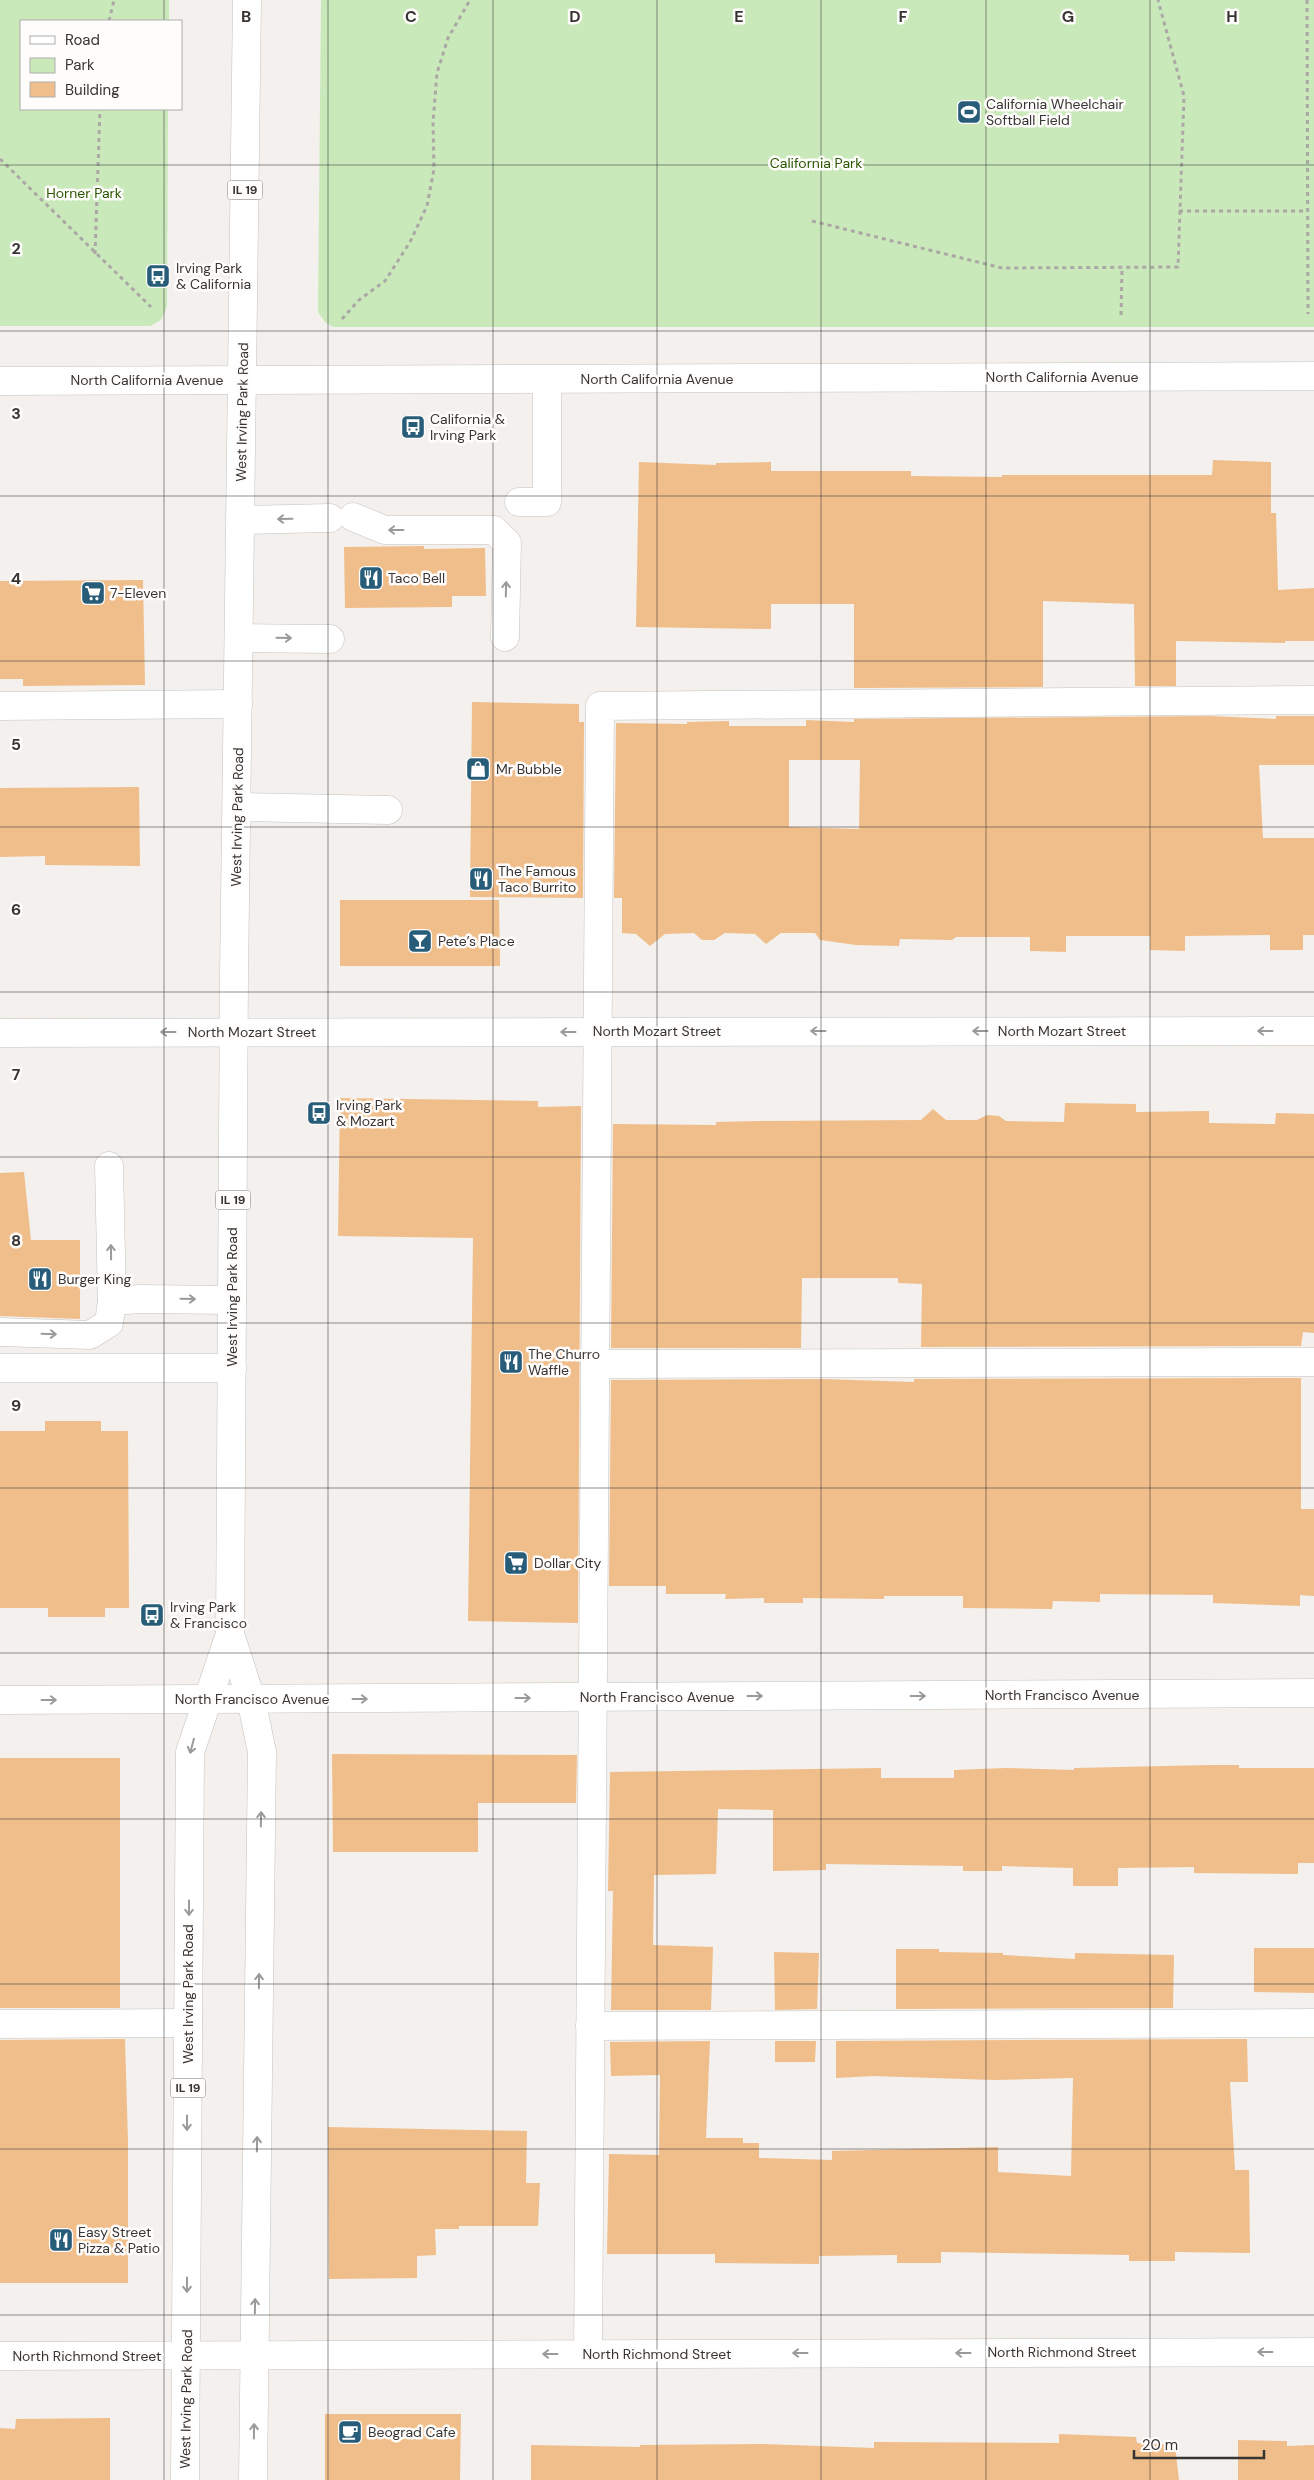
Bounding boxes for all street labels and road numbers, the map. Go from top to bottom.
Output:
road number: IL 19 [228,180,262,200]
street label: West Irving Park Road [232,342,252,482]
street label: North California Avenue [986,368,1138,386]
street label: North California Avenue [581,370,733,388]
street label: North California Avenue [71,371,223,389]
street label: West Irving Park Road [227,747,247,887]
street label: North Mozart Street [593,1022,721,1040]
street label: North Mozart Street [998,1022,1126,1040]
street label: North Mozart Street [188,1023,316,1041]
road number: IL 19 [216,1190,250,1210]
street label: West Irving Park Road [223,1227,241,1367]
street label: North Francisco Avenue [985,1686,1139,1704]
street label: North Francisco Avenue [580,1688,734,1706]
street label: North Francisco Avenue [175,1690,329,1708]
street label: West Irving Park Road [179,1924,197,2064]
road number: IL 19 [170,2078,206,2098]
street label: West Irving Park Road [176,2329,196,2469]
street label: North Richmond Street [987,2343,1137,2361]
street label: North Richmond Street [582,2345,732,2363]
street label: North Richmond Street [12,2347,162,2365]

